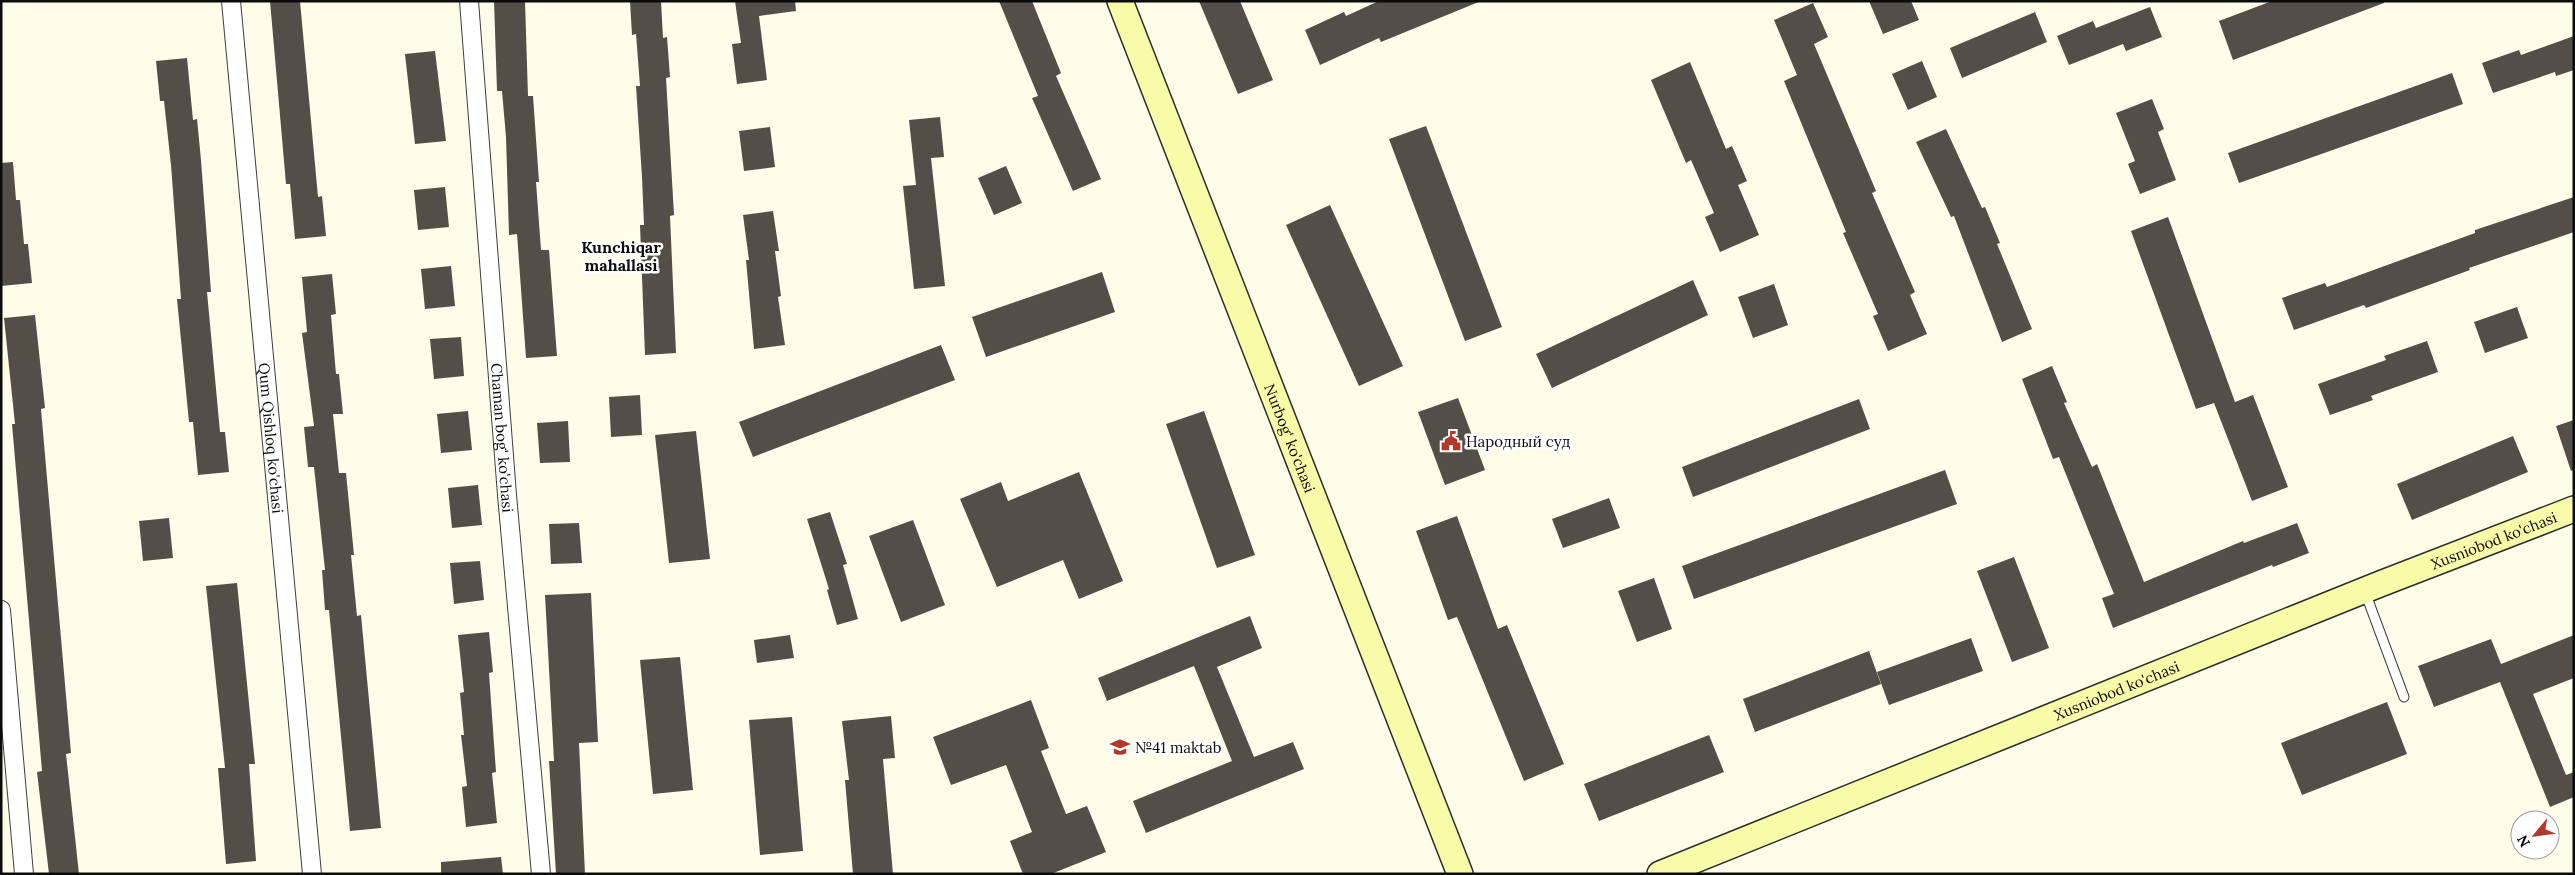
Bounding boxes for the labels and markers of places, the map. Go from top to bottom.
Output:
public building icon: Народный суд [1440,430,1462,452]
place label: Народный суд [1466,432,1571,451]
school or university icon: №41 maktab [1109,736,1131,758]
place label: №41 maktab [1135,738,1222,757]

